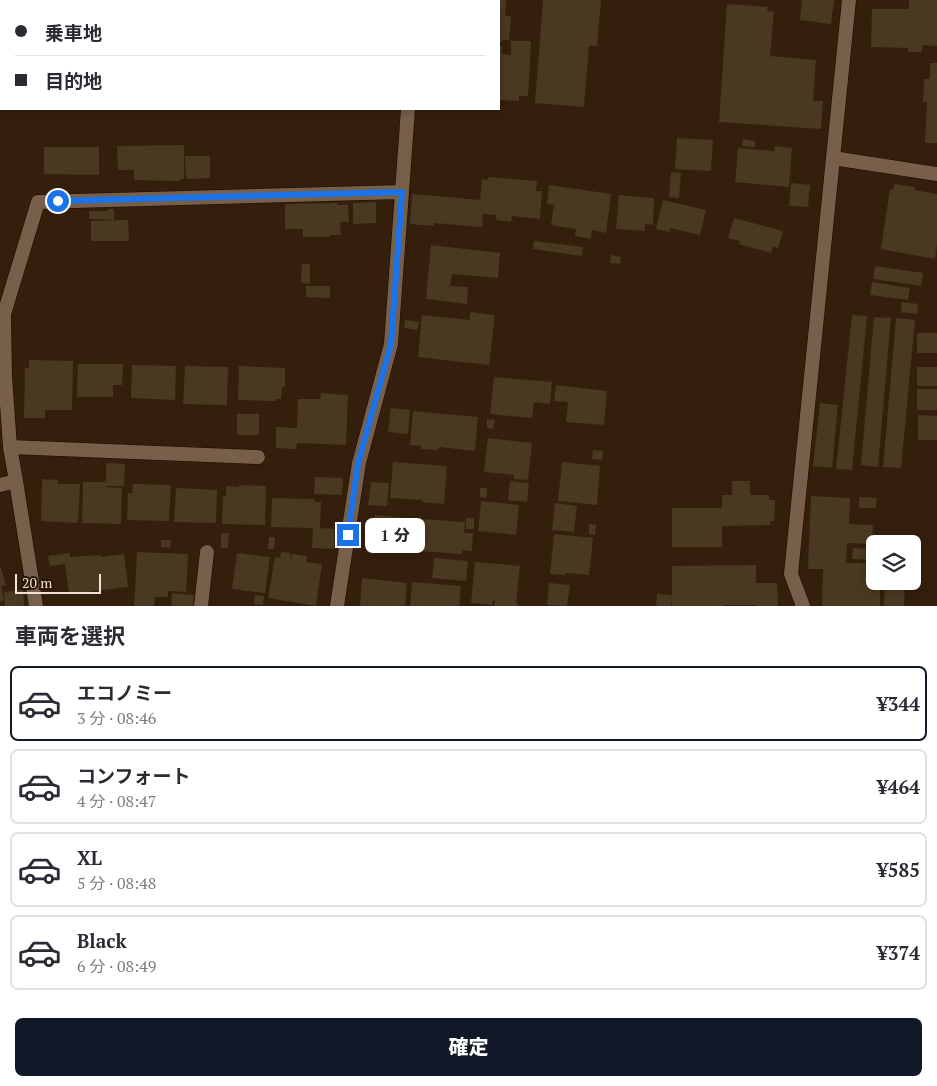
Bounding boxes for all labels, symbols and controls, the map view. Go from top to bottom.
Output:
text: 乗車地 [45,20,102,45]
text: 目的地 [45,68,102,93]
route start [47,190,69,212]
callout: 1 分 [366,518,426,552]
route end [337,524,359,546]
text: 1 分 [380,524,410,546]
map controls [866,535,921,590]
button: layers [866,535,921,590]
scale bar [15,571,101,594]
text: 20 m [22,573,52,592]
text: 車両を選択 [15,621,125,650]
text: エコノミー [77,680,172,705]
icon: car [17,681,62,726]
text: ¥344 [877,691,920,716]
text: 3 分 · 08:46 [77,707,156,729]
text: コンフォート [77,763,190,788]
icon: car [17,764,62,809]
text: ¥464 [877,774,920,799]
text: 4 分 · 08:47 [77,790,156,812]
text: XL [77,845,102,870]
icon: car [17,847,62,892]
text: ¥585 [877,857,920,882]
text: 5 分 · 08:48 [77,872,156,894]
text: Black [77,928,127,953]
icon: car [17,930,62,975]
text: ¥374 [877,940,920,965]
text: 6 分 · 08:49 [77,955,156,977]
button: 確定 [15,1018,922,1076]

